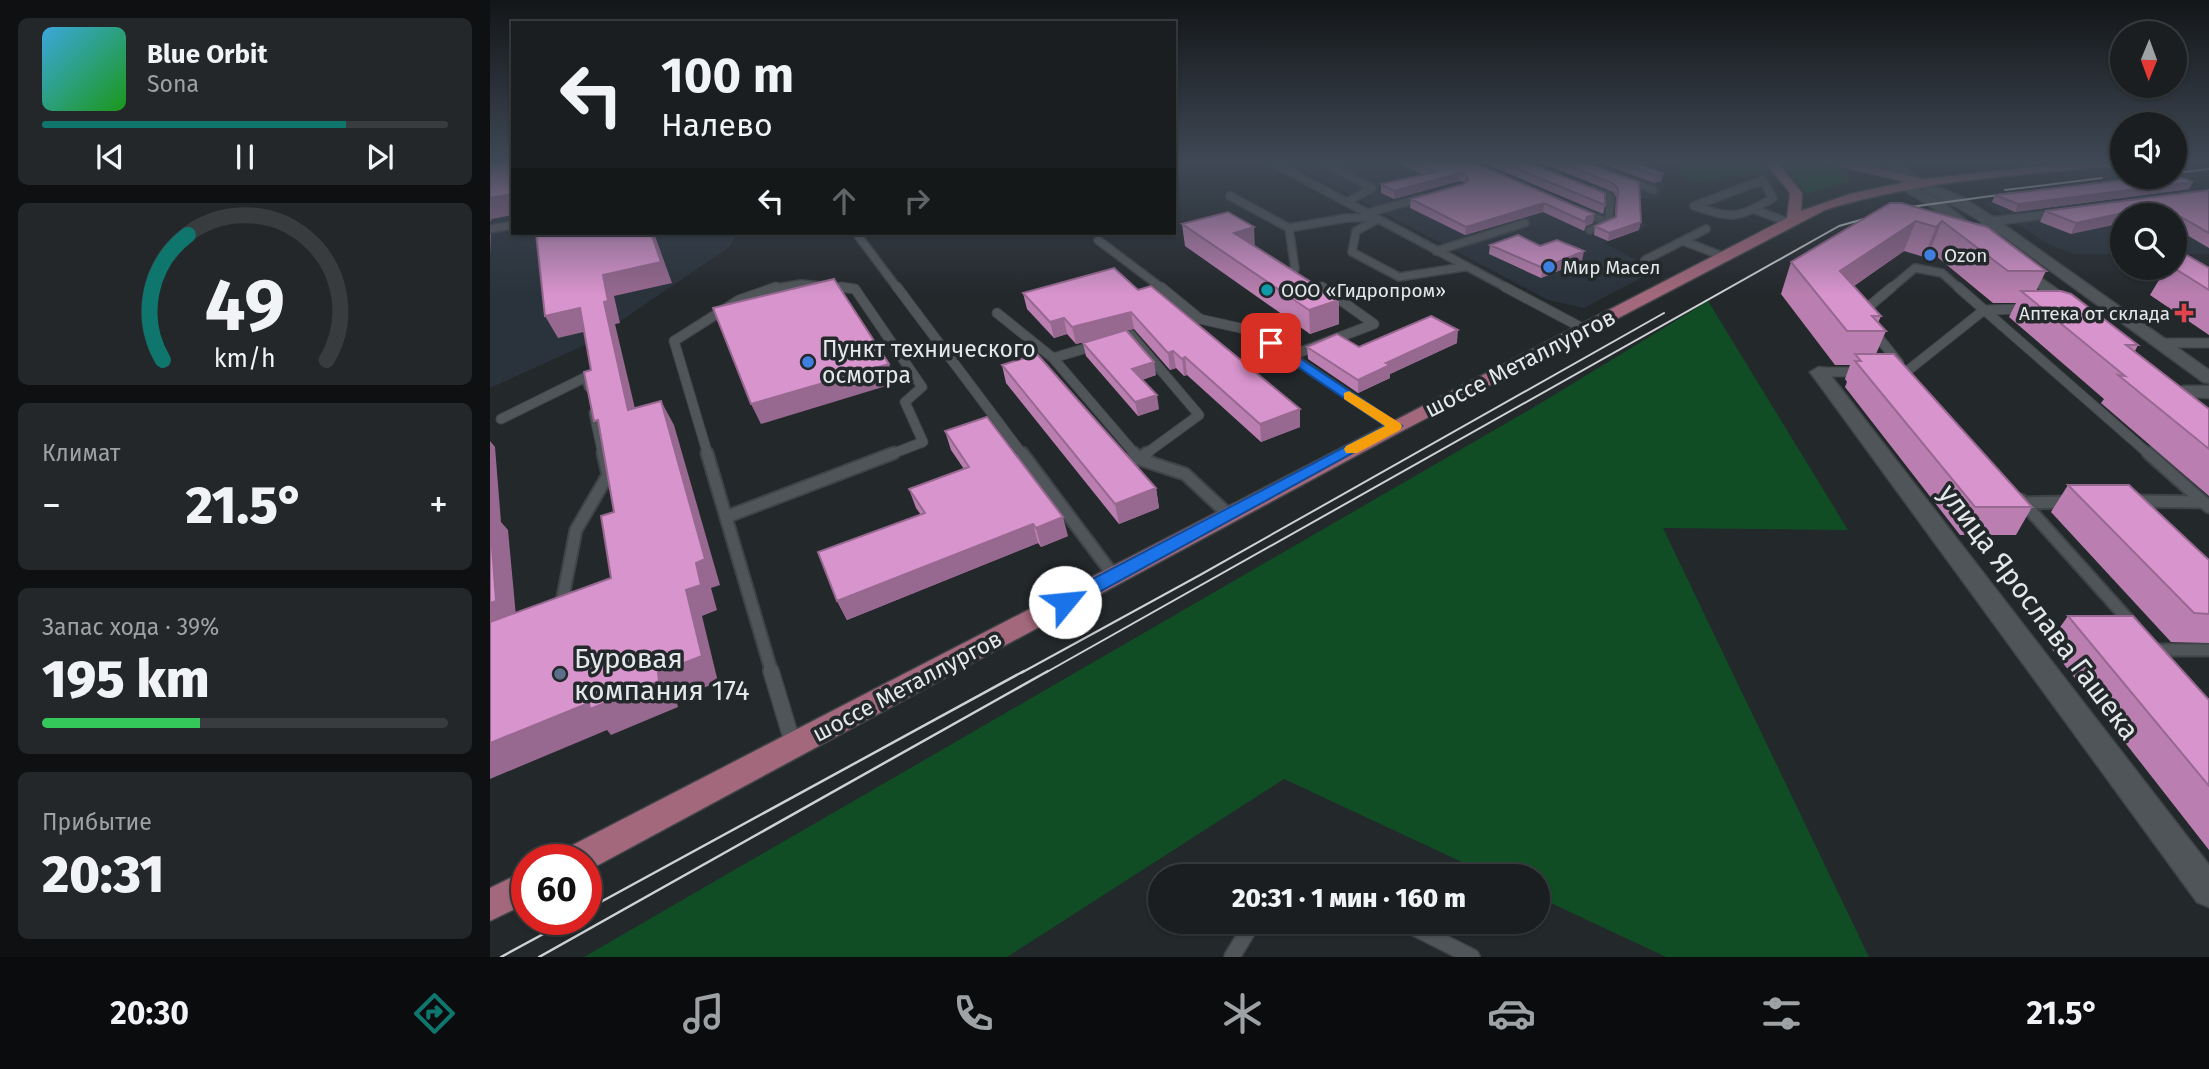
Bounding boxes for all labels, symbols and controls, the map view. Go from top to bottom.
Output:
north arrow [2110,21,2188,98]
map controls [2110,21,2187,280]
text: Blue Orbit [147,39,267,70]
text: 100 m [661,46,794,105]
icon: left [546,49,637,140]
text: Sona [147,70,199,98]
text: Налево [661,106,773,144]
button: sound [2110,112,2187,189]
icon: previous [91,138,129,176]
icon: pause [226,138,264,176]
icon: next [361,138,399,176]
icon: left [752,182,790,220]
icon: ahead [825,182,863,220]
icon: right [898,182,936,220]
button: search [2110,203,2187,280]
place label: Ozon [1944,244,1987,267]
marker: Ozon [1922,247,1938,263]
place label: Мир Масел [1563,256,1660,279]
marker: Мир Масел [1541,259,1557,275]
text: 49 [205,262,285,349]
place label: ООО «Гидропром» [1281,279,1446,302]
marker: ООО «Гидропром» [1259,282,1275,298]
place label: Аптека от склада [2019,302,2170,325]
street label: шоссе Металлургов [1420,303,1620,423]
marker: Аптека от склада [2176,305,2192,321]
pin [1241,313,1301,373]
icon: arrive [1252,324,1290,362]
place label: Пункт технического осмотра [822,335,1036,389]
text: km/h [214,344,276,374]
marker: Пункт технического осмотра [800,354,816,370]
text: Климат [42,439,120,467]
text: 21.5° [186,474,304,537]
street label: улица Ярослава Гашека [1932,478,2146,746]
text: − [42,482,61,528]
text: + [429,482,448,528]
position arrow [1028,565,1102,639]
text: Запас хода · 39% [42,613,219,641]
street label: шоссе Металлургов [808,624,1006,748]
place label: Буровая компания 174 [574,642,750,707]
text: 195 km [42,648,210,711]
marker: Буровая компания 174 [552,666,568,682]
text: Прибытие [42,808,152,836]
text: 20:31 [42,843,164,906]
speed limit sign: 60 [511,844,602,935]
text: 20:31 · 1 мин · 160 m [1232,883,1466,914]
icon: directions [410,989,459,1038]
icon: music [679,989,728,1038]
icon: phone [949,989,998,1038]
icon: climate [1218,989,1267,1038]
icon: car [1487,989,1536,1038]
icon: filters [1757,989,1806,1038]
text: 20:30 [110,994,189,1032]
text: 21.5° [2026,994,2099,1032]

